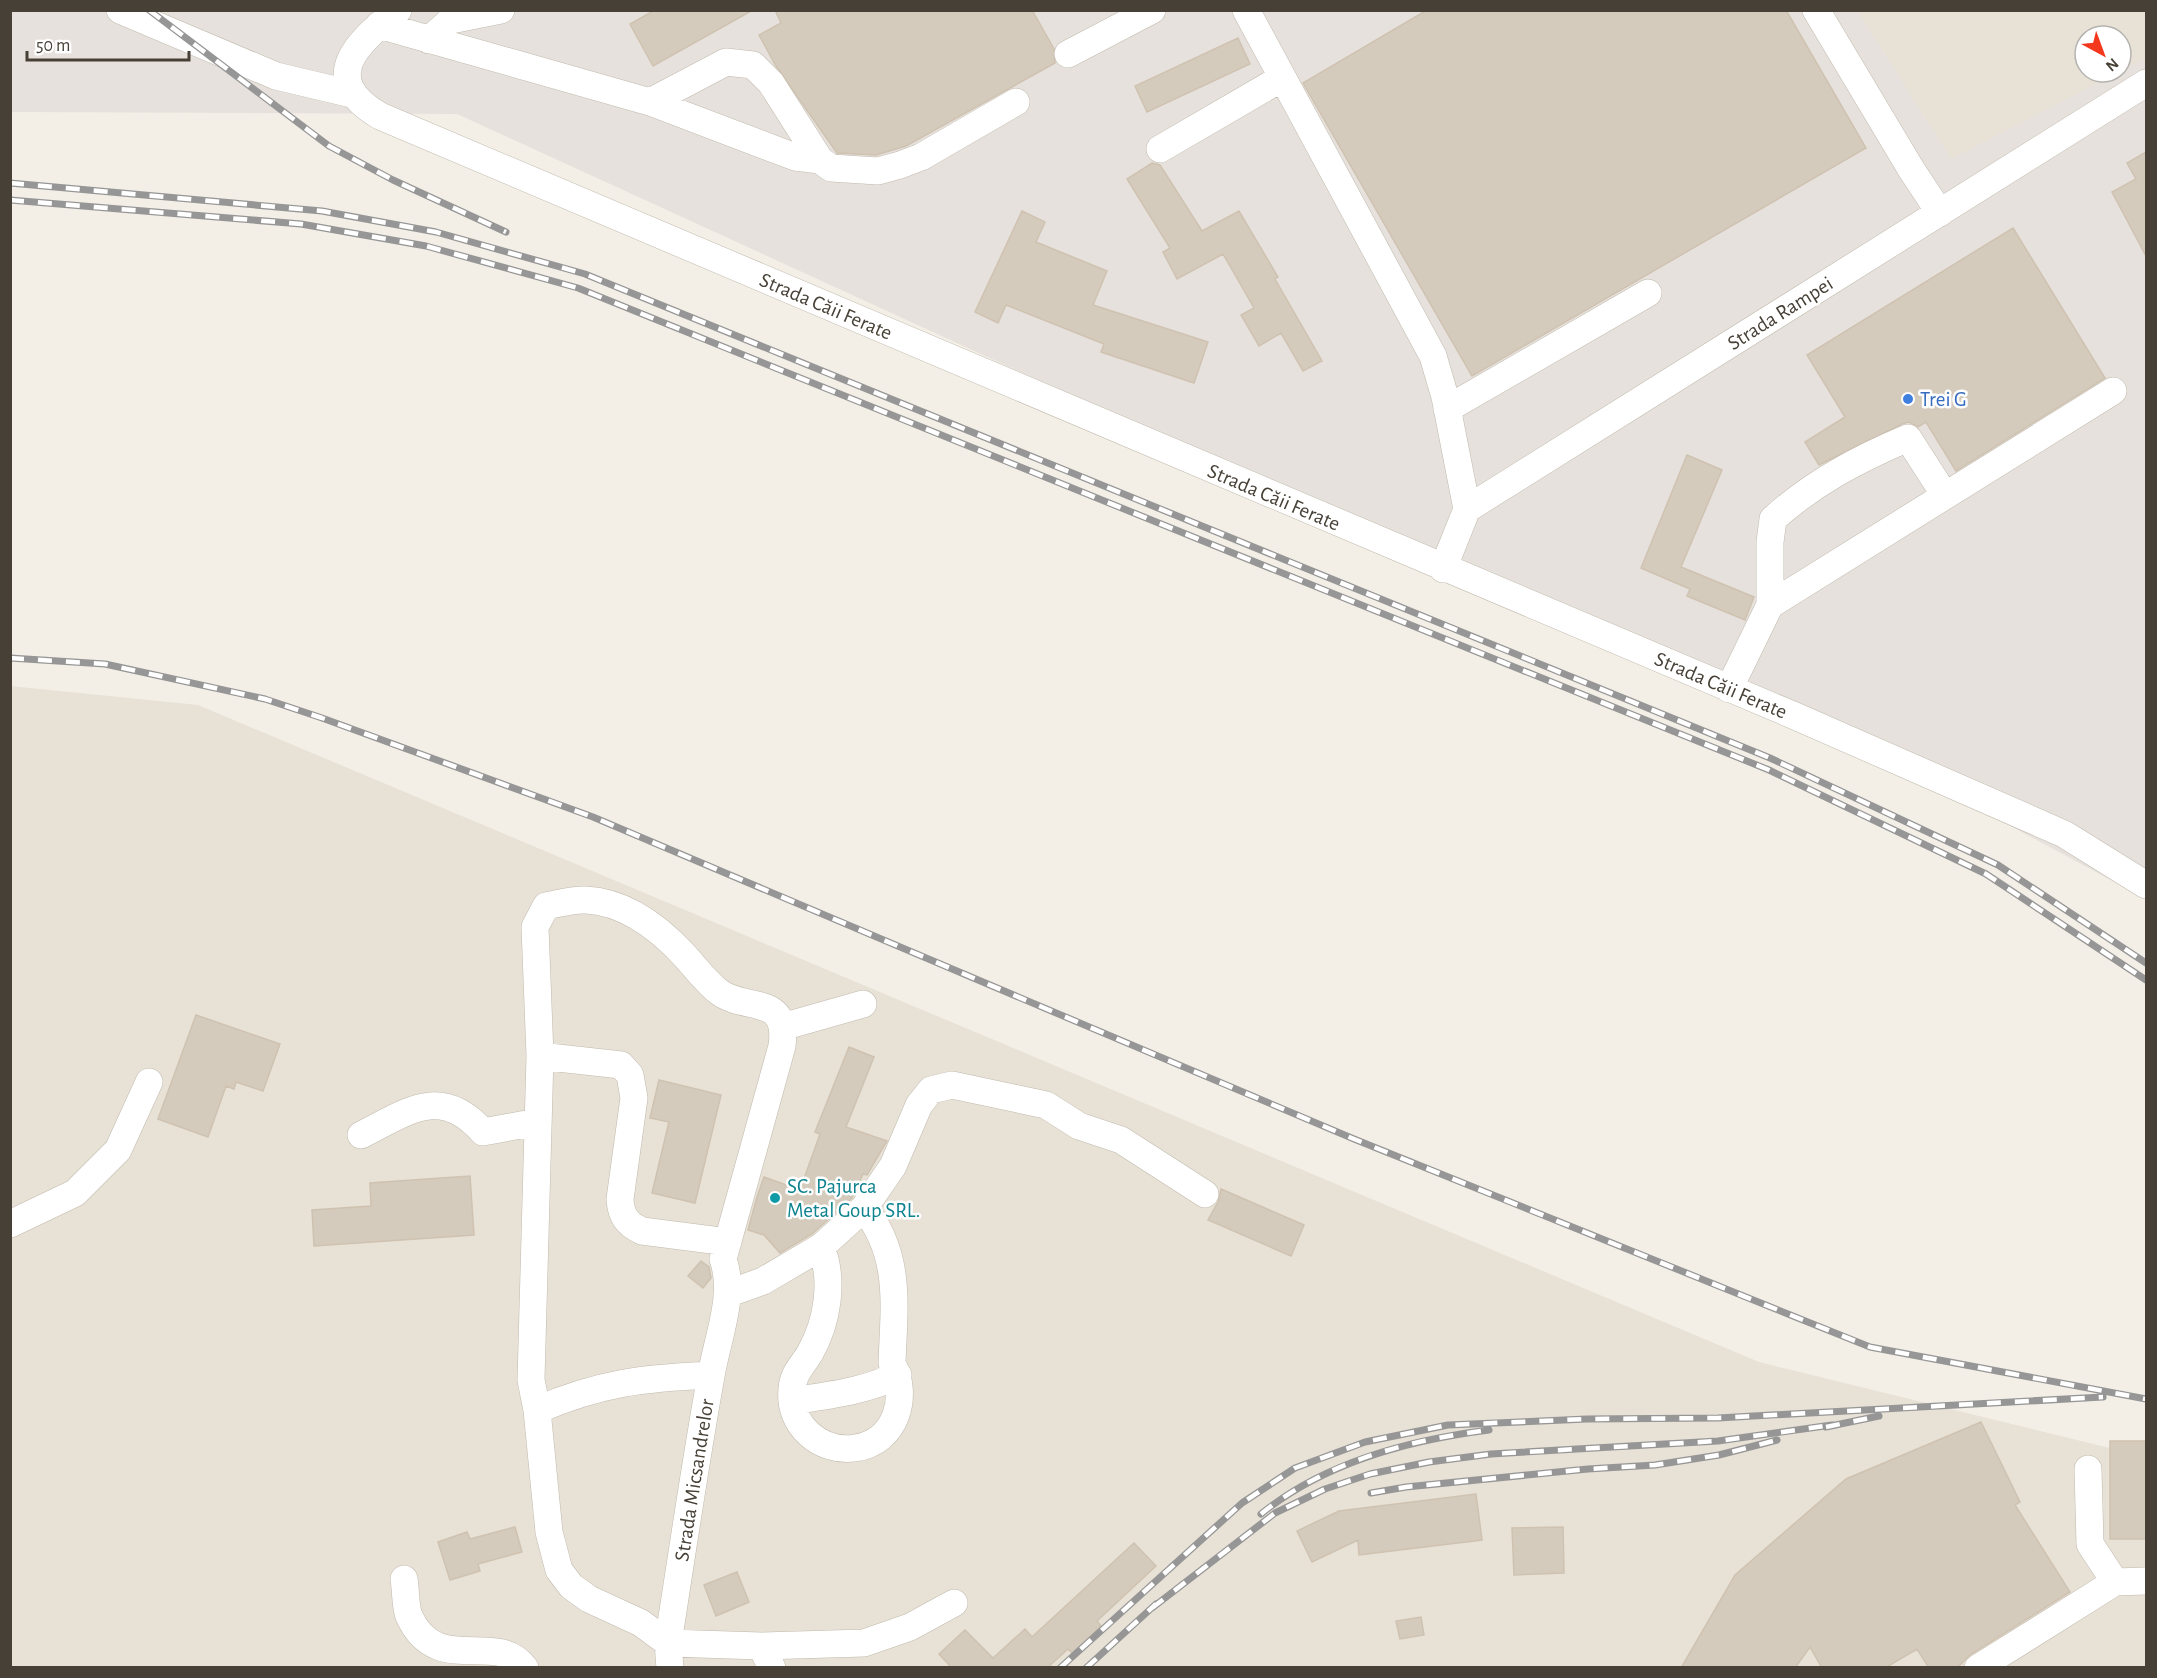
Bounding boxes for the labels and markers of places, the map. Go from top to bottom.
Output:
place label: Trei G [1920,389,1967,410]
marker: Trei G [1901,392,1915,406]
place label: SC. Pajurca Metal Goup SRL. [787,1176,920,1221]
marker: SC. Pajurca Metal Goup SRL. [768,1191,782,1205]

